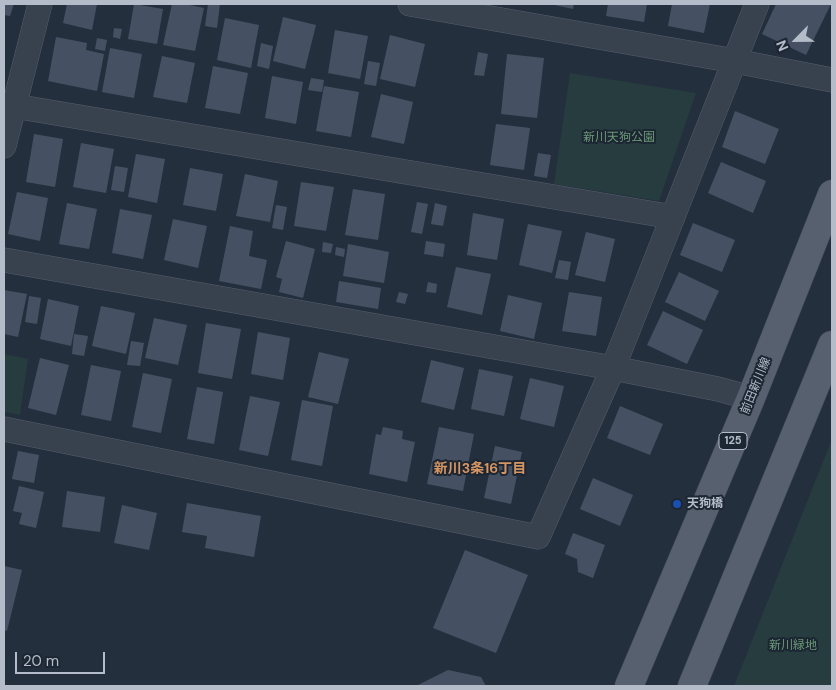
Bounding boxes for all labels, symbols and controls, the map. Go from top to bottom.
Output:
north arrow [771,15,821,65]
text: N [772,38,792,54]
park label: 新川天狗公園 [583,131,655,145]
street label: 前田新川線 [738,355,774,417]
road number: 125 [719,432,747,450]
district label: 新川3条16丁目 [434,461,526,477]
place label: 天狗橋 [687,497,723,511]
marker: 天狗橋 [671,498,683,510]
park label: 新川緑地 [769,639,817,653]
scale bar [18,642,108,674]
text: 20 m [23,651,59,671]

